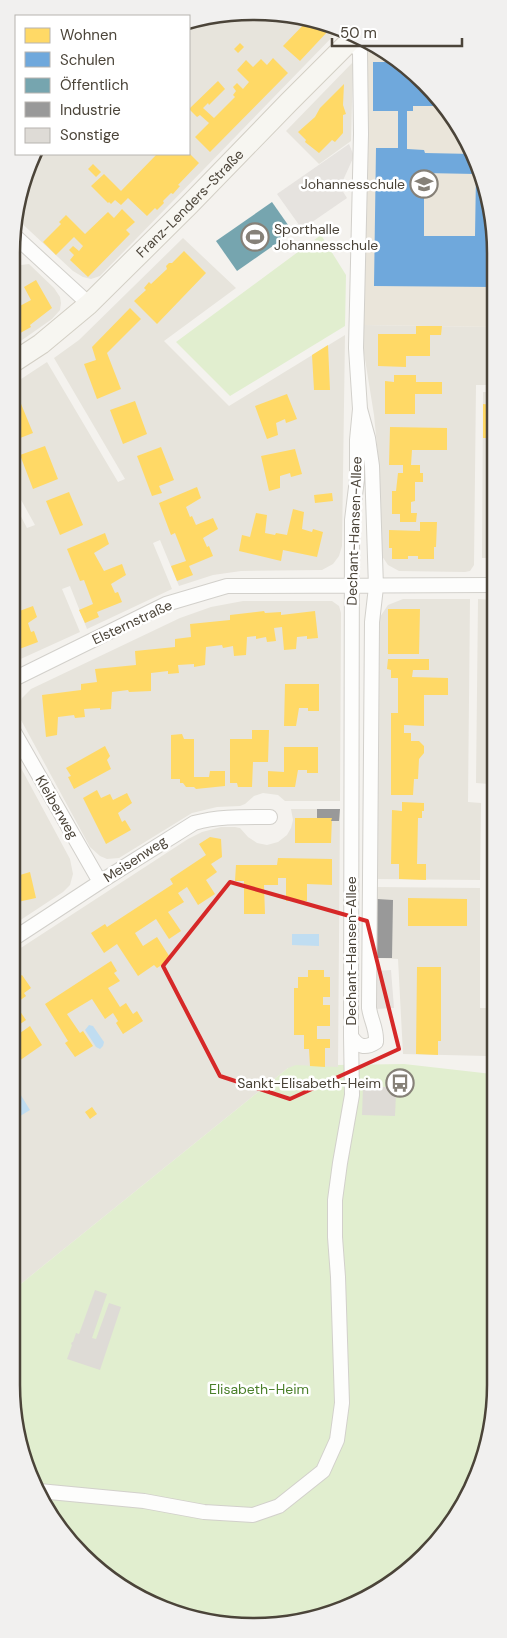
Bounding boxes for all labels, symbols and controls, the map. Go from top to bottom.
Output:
legend [15,15,190,155]
scale bar [332,15,462,47]
text: 50 m [340,23,377,43]
text: Wohnen [60,25,117,45]
text: Schulen [60,50,115,70]
text: Öffentlich [60,75,129,95]
text: Industrie [60,100,121,120]
text: Sonstige [60,125,119,145]
street label: Franz-Lenders-Straße [132,145,247,261]
school or university icon: Johannesschule [409,169,439,199]
place label: Johannesschule [301,175,405,193]
place label: Sporthalle Johannesschule [274,220,378,254]
sports icon: Sporthalle Johannesschule [240,222,270,252]
street label: Dechant-Hansen-Allee [342,456,366,606]
street label: Elsternstraße [89,596,175,648]
street label: Kleiberweg [32,772,83,842]
street label: Meisenweg [100,832,170,886]
street label: Dechant-Hansen-Allee [342,876,360,1026]
bus stop icon: Sankt-Elisabeth-Heim [385,1068,415,1098]
place label: Sankt-Elisabeth-Heim [237,1074,381,1092]
park label: Elisabeth-Heim [209,1380,309,1398]

